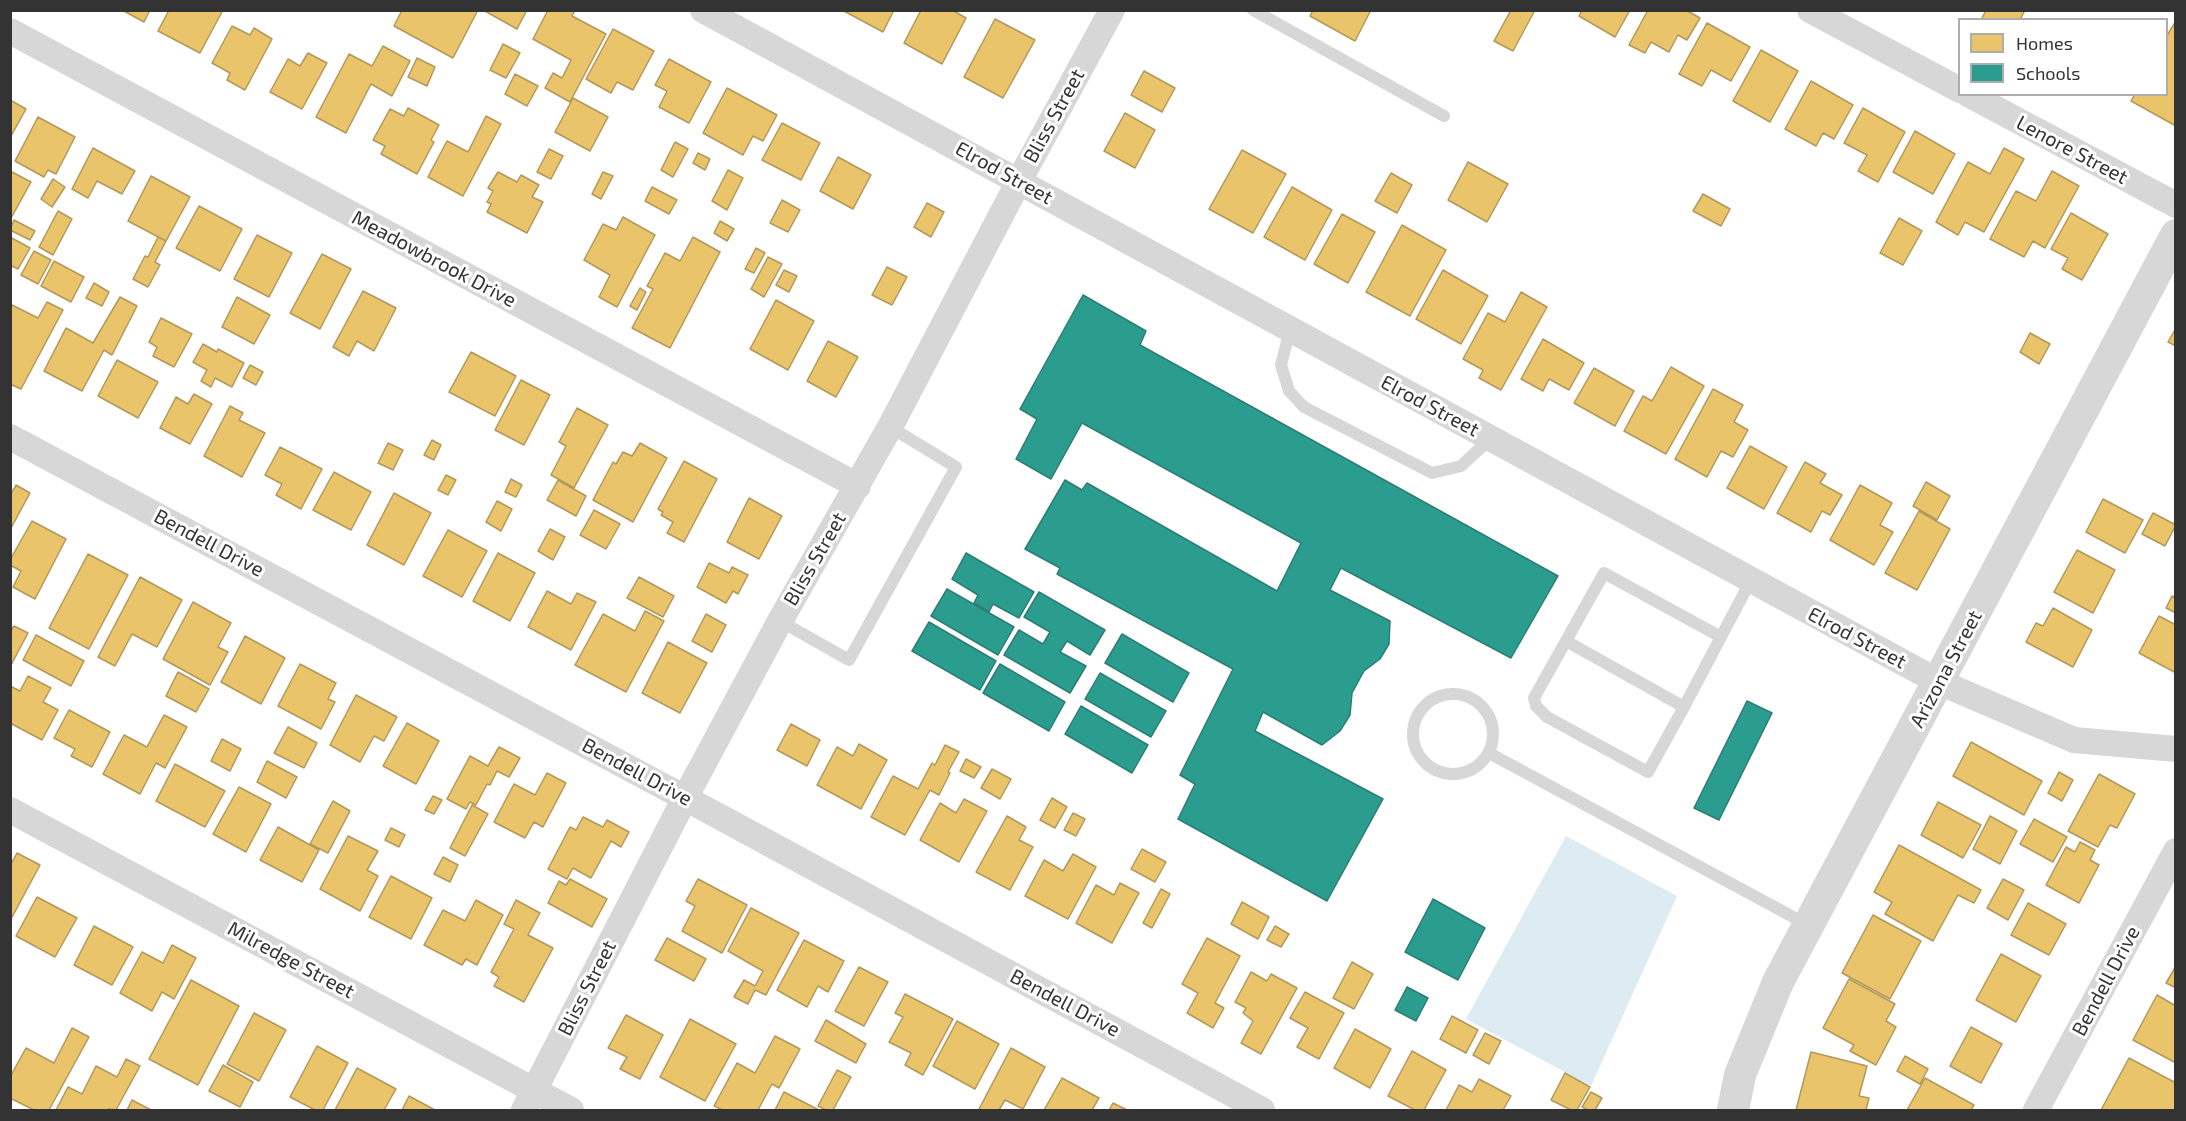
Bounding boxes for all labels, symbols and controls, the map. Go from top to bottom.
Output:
legend [1958,18,2168,96]
text: Homes [2016,32,2073,54]
text: Schools [2016,62,2080,84]
street label: Bliss Street [1018,65,1090,167]
street label: Lenore Street [2012,111,2132,189]
street label: Elrod Street [951,136,1057,210]
street label: Meadowbrook Drive [348,206,520,312]
street label: Elrod Street [1377,370,1483,442]
street label: Bendell Drive [150,504,268,582]
street label: Bliss Street [779,508,851,610]
street label: Elrod Street [1804,602,1910,674]
street label: Arizona Street [1905,606,1987,732]
street label: Bendell Drive [578,733,696,811]
street label: Milredge Street [223,916,359,1004]
street label: Bendell Drive [2067,922,2145,1040]
street label: Bliss Street [553,936,621,1040]
street label: Bendell Drive [1006,964,1124,1042]

